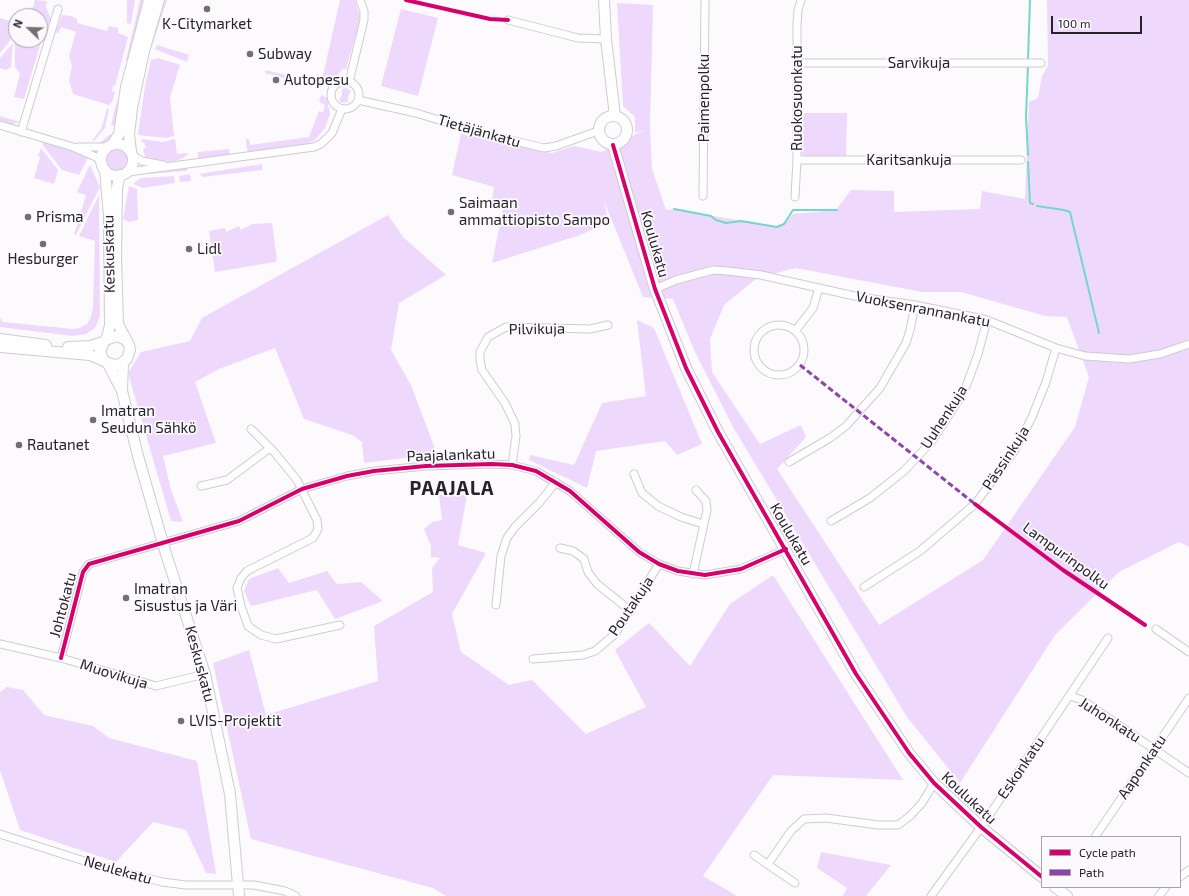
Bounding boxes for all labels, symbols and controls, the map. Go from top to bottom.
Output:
marker: K-Citymarket [202,4,212,14]
north arrow [8,8,48,48]
scale bar [1053,8,1144,34]
place label: K-Citymarket [162,15,252,33]
text: 100 m [1058,16,1090,30]
text: N [10,17,25,30]
place label: Subway [258,45,312,63]
street label: Ruokosuonkatu [788,45,806,151]
marker: Subway [245,49,255,59]
street label: Paimenpolku [695,54,713,142]
street label: Sarvikuja [888,54,950,72]
place label: Autopesu [284,71,349,89]
marker: Autopesu [271,75,281,85]
street label: Tietäjänkatu [436,111,522,151]
street label: Karitsankuja [866,151,952,169]
place label: Saimaan ammattiopisto Sampo [459,194,610,229]
marker: Saimaan ammattiopisto Sampo [446,207,456,217]
place label: Prisma [36,208,84,226]
street label: Koulukatu [637,208,673,280]
marker: Prisma [23,212,33,222]
street label: Keskuskatu [99,215,119,293]
marker: Hesburger [38,239,48,249]
place label: Lidl [197,240,221,258]
marker: Lidl [184,244,194,254]
place label: Hesburger [7,250,79,268]
street label: Vuoksenrannankatu [854,287,992,331]
street label: Pilvikuja [509,320,565,338]
street label: Uuhenkuja [917,382,971,452]
place label: Imatran Seudun Sähkö [101,402,197,437]
marker: Imatran Seudun Sähkö [88,415,98,425]
street label: Pässinkuja [979,423,1033,493]
place label: Rautanet [27,436,89,454]
marker: Rautanet [14,440,24,450]
street label: Paajalankatu [406,444,496,466]
district label: PAAJALA [409,478,495,500]
street label: Koulukatu [766,500,816,568]
street label: Lampurinpolku [1019,519,1113,593]
street label: Johtokatu [46,570,80,640]
street label: Poutakuja [605,573,657,639]
place label: Imatran Sisustus ja Väri [134,580,237,615]
marker: Imatran Sisustus ja Väri [121,593,131,603]
street label: Keskuskatu [181,624,219,704]
street label: Muovikuja [78,655,150,693]
street label: Juhonkatu [1076,693,1144,747]
place label: LVIS-Projektit [189,712,281,730]
marker: LVIS-Projektit [176,716,186,726]
street label: Aaponkatu [1114,731,1170,803]
street label: Eskonkatu [994,734,1048,802]
street label: Koulukatu [938,768,1000,828]
legend [1041,836,1181,888]
text: Cycle path [1079,845,1136,859]
street label: Neulekatu [82,852,154,888]
text: Path [1079,865,1104,879]

